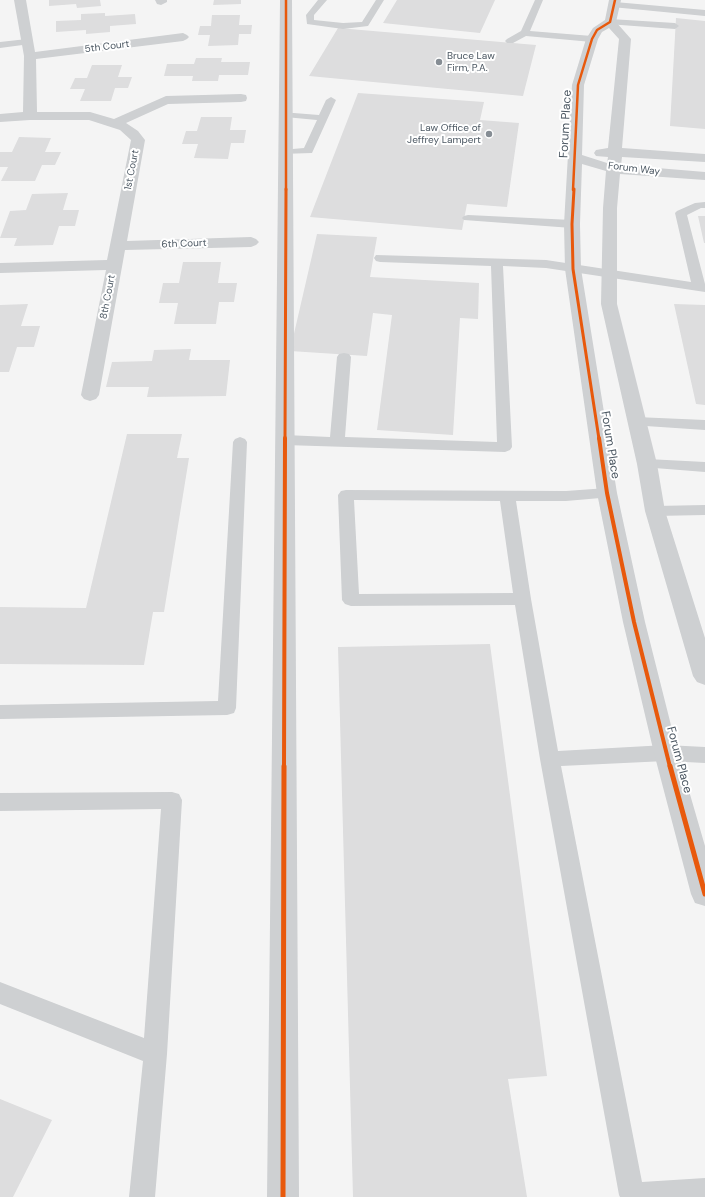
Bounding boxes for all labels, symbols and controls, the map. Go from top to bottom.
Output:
street label: 5th Court [84,38,130,56]
place label: Bruce Law Firm, P.A. [447,50,495,74]
marker: Bruce Law Firm, P.A. [434,57,444,67]
street label: Forum Place [557,90,575,158]
place label: Law Office of Jeffrey Lampert [407,122,481,146]
marker: Law Office of Jeffrey Lampert [484,129,494,139]
street label: 1st Court [122,149,142,191]
street label: Forum Way [607,160,661,178]
street label: 6th Court [161,237,207,251]
street label: 8th Court [98,274,118,320]
street label: Forum Place [598,410,622,480]
street label: Forum Place [663,725,695,795]

